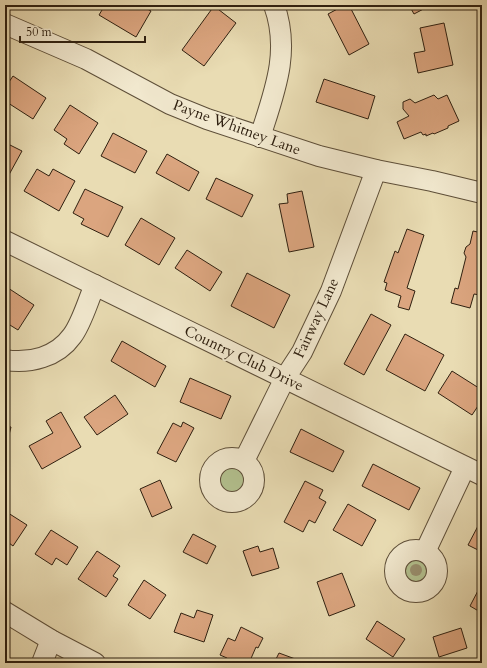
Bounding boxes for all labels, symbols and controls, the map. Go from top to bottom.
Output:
scale bar [20,18,145,44]
text: 50 m [26,24,53,40]
street label: Payne Whitney Lane [170,95,304,159]
street label: Fairway Lane [289,275,343,361]
street label: Country Club Drive [181,320,307,396]

